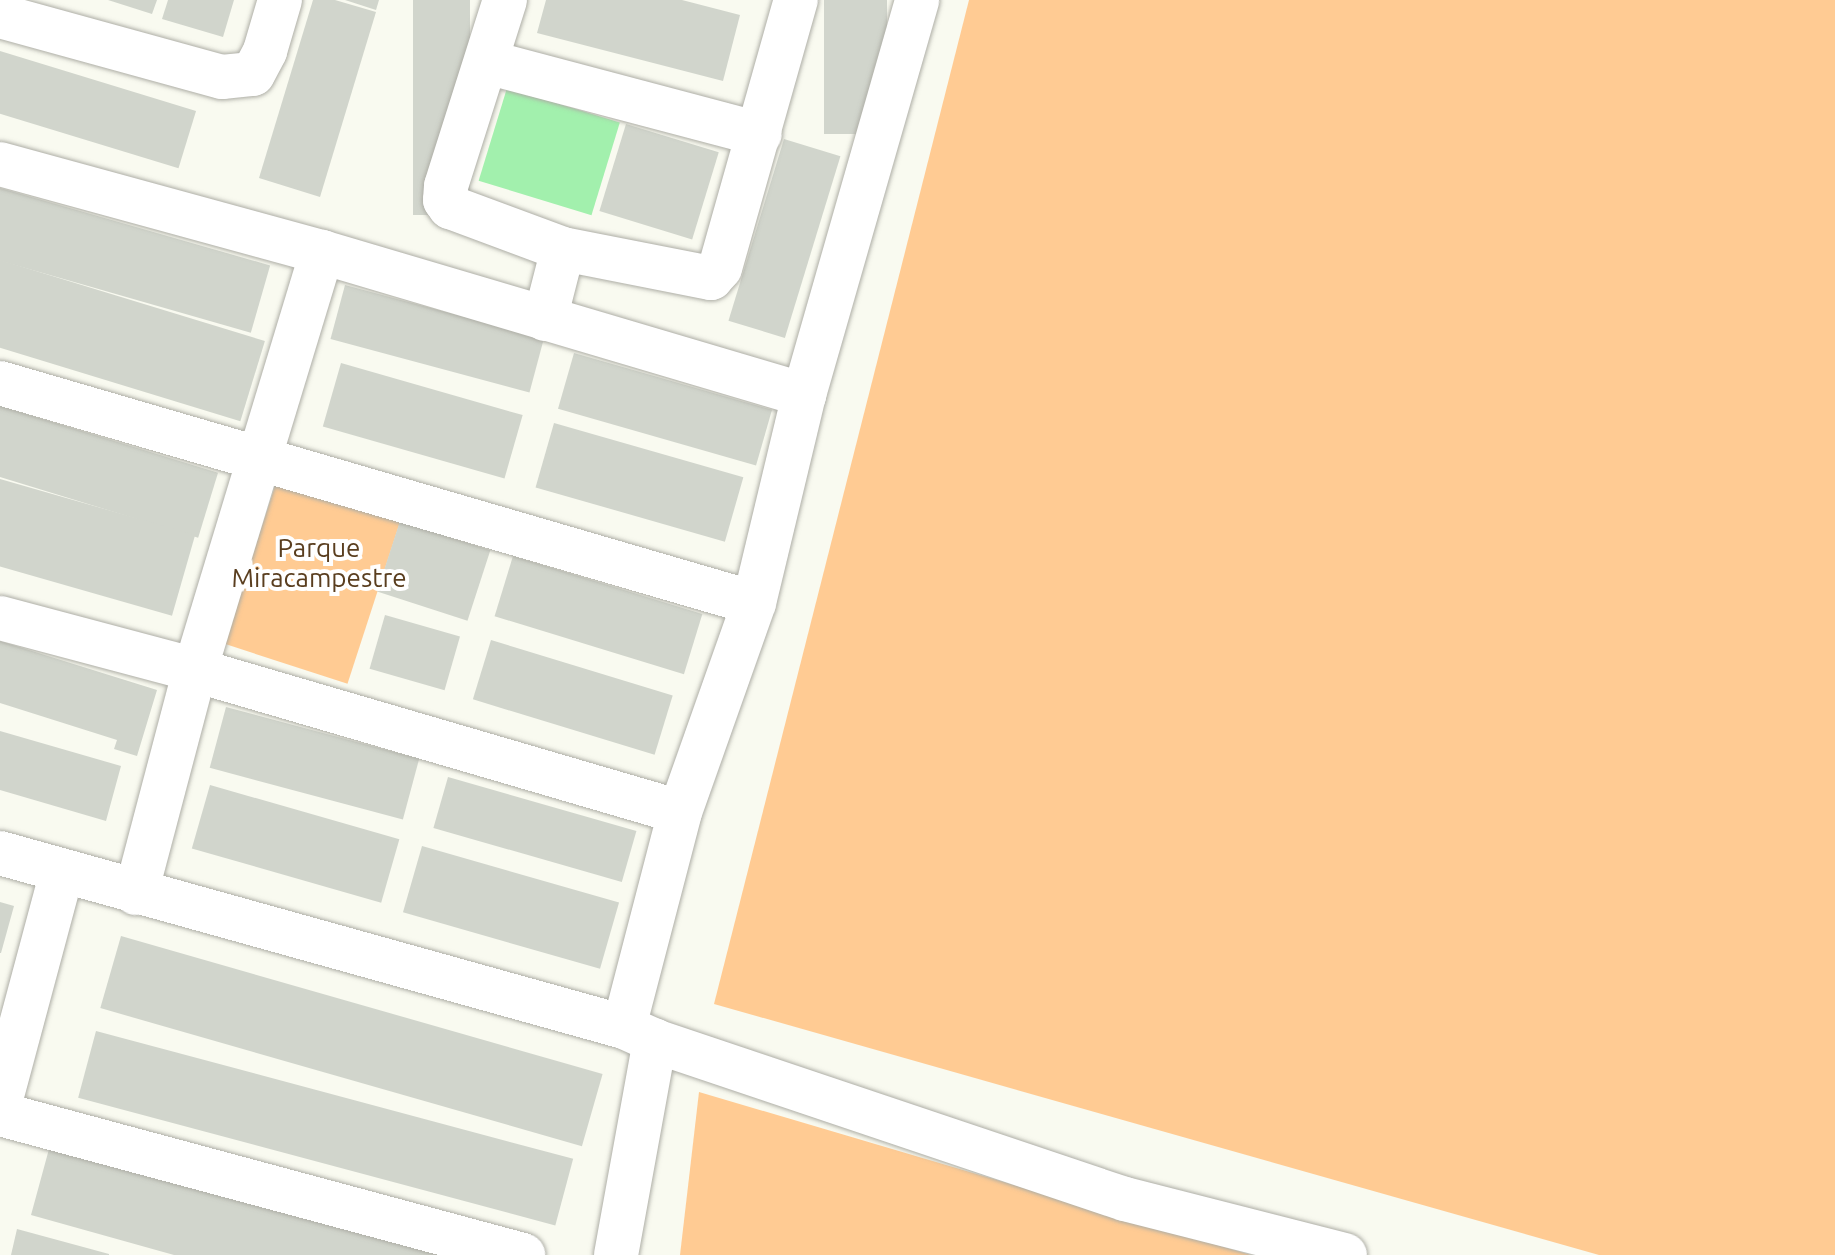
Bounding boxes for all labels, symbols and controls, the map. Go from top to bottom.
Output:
park label: Parque Miracampestre [231,532,407,594]

